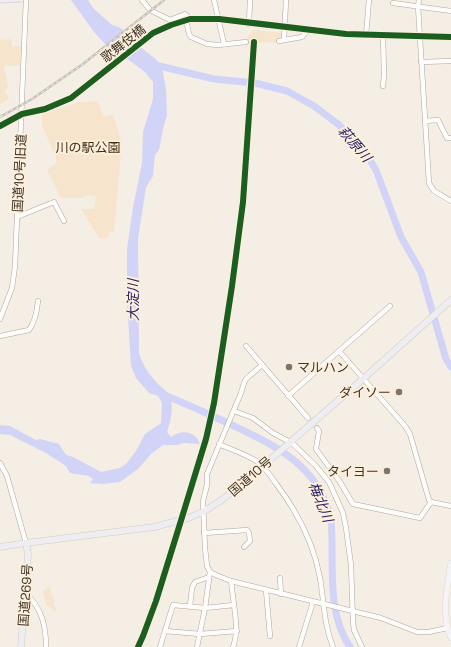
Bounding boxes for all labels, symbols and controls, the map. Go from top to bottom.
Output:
street label: 歌舞伎橋 [98,21,149,66]
water label: 萩原川 [334,122,377,167]
street label: 国道10号旧道 [9,133,30,213]
park label: 川の駅公園 [55,139,121,156]
water label: 大淀川 [124,277,142,321]
place label: マルハン [297,359,349,376]
marker: マルハン [284,362,294,372]
place label: ダイソー [339,384,391,401]
marker: ダイソー [394,387,404,397]
street label: 国道10号 [225,453,276,500]
place label: タイヨー [327,463,379,480]
marker: タイヨー [382,466,392,476]
water label: 梅北川 [305,479,338,527]
street label: 国道269号 [15,563,36,627]

